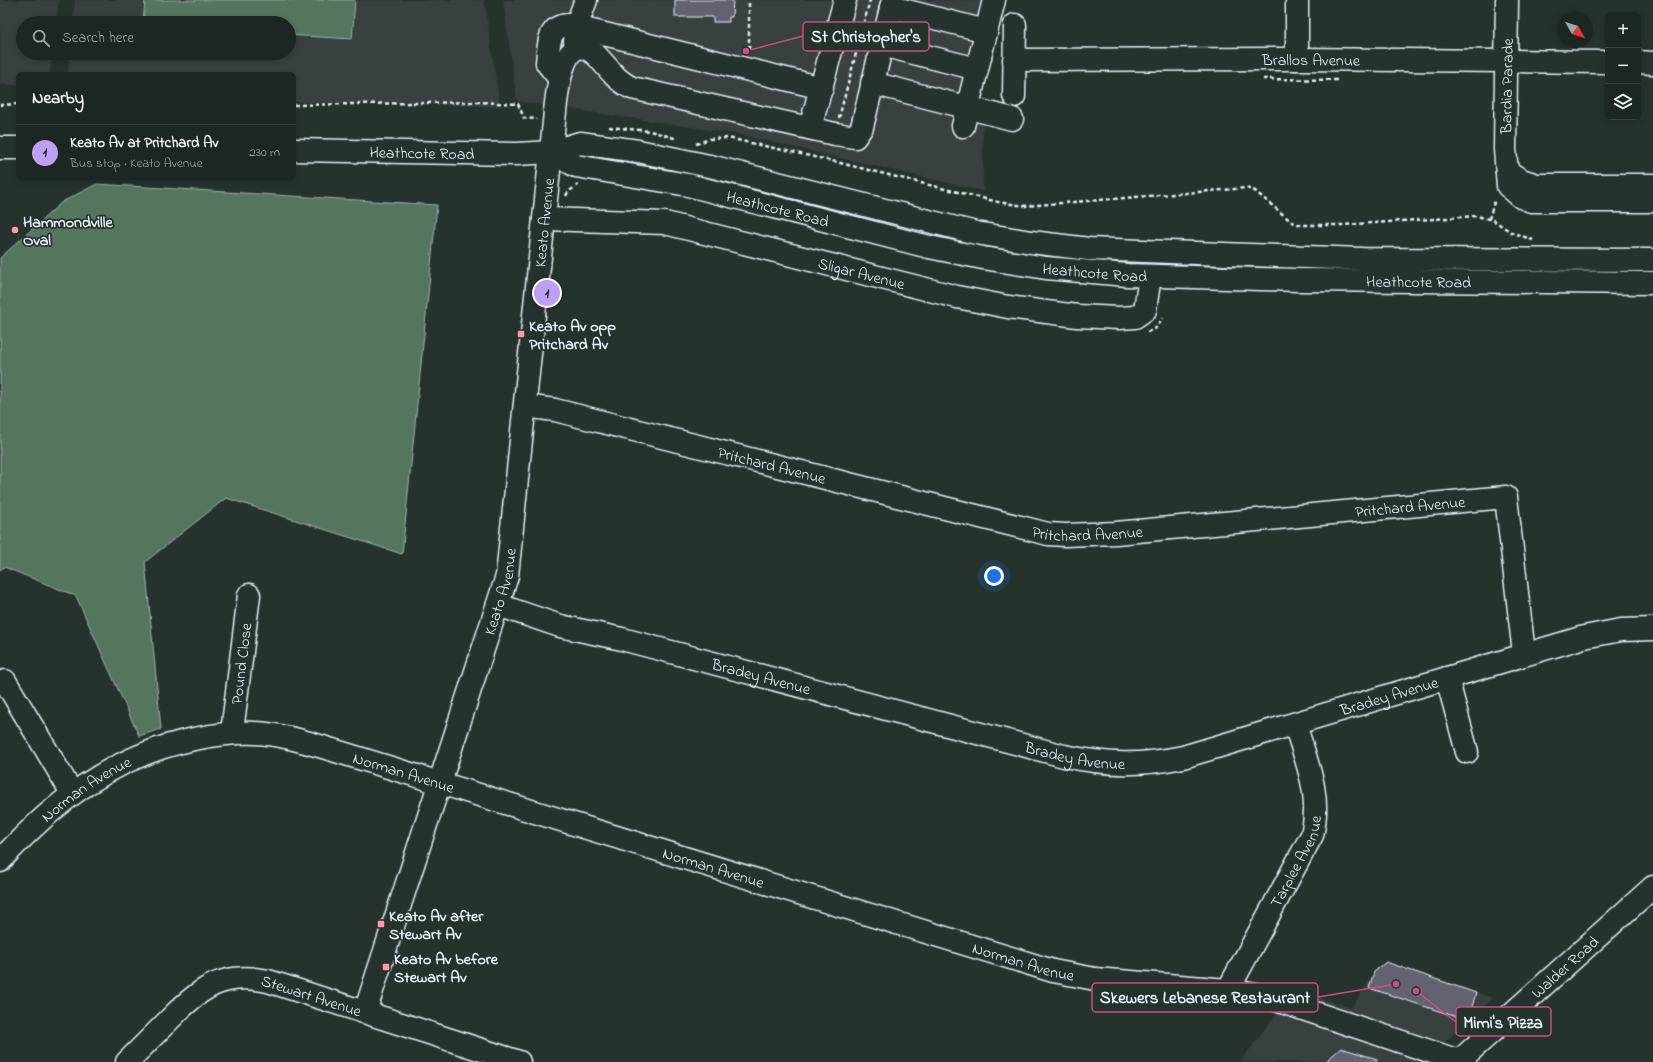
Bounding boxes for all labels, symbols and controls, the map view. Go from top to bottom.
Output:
north arrow [1557,12,1593,48]
map controls [1605,12,1641,120]
button: + [1605,12,1641,48]
search box [16,16,296,60]
callout: St Christopher's [803,22,929,51]
text: St Christopher's [811,25,921,50]
icon: search [30,27,52,49]
text: Search here [62,27,134,49]
street label: Bardia Parade [1495,37,1521,135]
button: − [1605,48,1641,84]
street label: Brallos Avenue [1261,49,1361,74]
button: layers [1605,84,1641,120]
text: Nearby [32,86,84,111]
text: Keato Av at Pritchard Av [70,132,218,154]
street label: Heathcote Road [369,141,475,167]
text: 1 [43,143,47,162]
text: 230 m [249,143,280,162]
text: Bus stop · Keato Avenue [70,154,203,173]
street label: Keato Avenue [529,176,562,268]
street label: Heathcote Road [724,185,831,235]
place label: Hammondville Oval [23,211,113,253]
marker: Hammondville Oval [10,225,20,235]
street label: Sligar Avenue [815,252,908,298]
street label: Heathcote Road [1041,258,1147,290]
street label: Heathcote Road [1366,271,1471,295]
pin: 1 [534,278,560,308]
place label: Keato Av opp Pritchard Av [529,315,616,357]
marker: Keato Av opp Pritchard Av [516,329,526,339]
street label: Pritchard Avenue [715,441,829,492]
street label: Pritchard Avenue [1354,491,1467,525]
street label: Pritchard Avenue [1029,520,1145,549]
street label: Keato Avenue [479,546,524,638]
your location [984,566,1004,586]
street label: Pound Close [226,621,260,706]
street label: Bradey Avenue [708,653,814,703]
street label: Bradey Avenue [1337,671,1442,724]
street label: Bradey Avenue [1021,736,1126,777]
street label: Norman Avenue [350,747,458,801]
street label: Norman Avenue [36,751,136,829]
street label: Tarplee Avenue [1265,814,1329,912]
street label: Norman Avenue [660,842,768,896]
place label: Keato Av after Stewart Av [389,905,484,947]
marker: Keato Av after Stewart Av [376,919,386,929]
street label: Walder Road [1527,931,1605,1005]
street label: Norman Avenue [969,937,1077,989]
place label: Keato Av before Stewart Av [394,948,499,990]
marker: Keato Av before Stewart Av [381,962,391,972]
street label: Stewart Avenue [259,970,365,1025]
callout: Skewers Lebanese Restaurant [1092,983,1318,1012]
text: Skewers Lebanese Restaurant [1100,986,1310,1011]
callout: Mimi's Pizza [1456,1007,1551,1036]
text: Mimi's Pizza [1463,1011,1543,1036]

